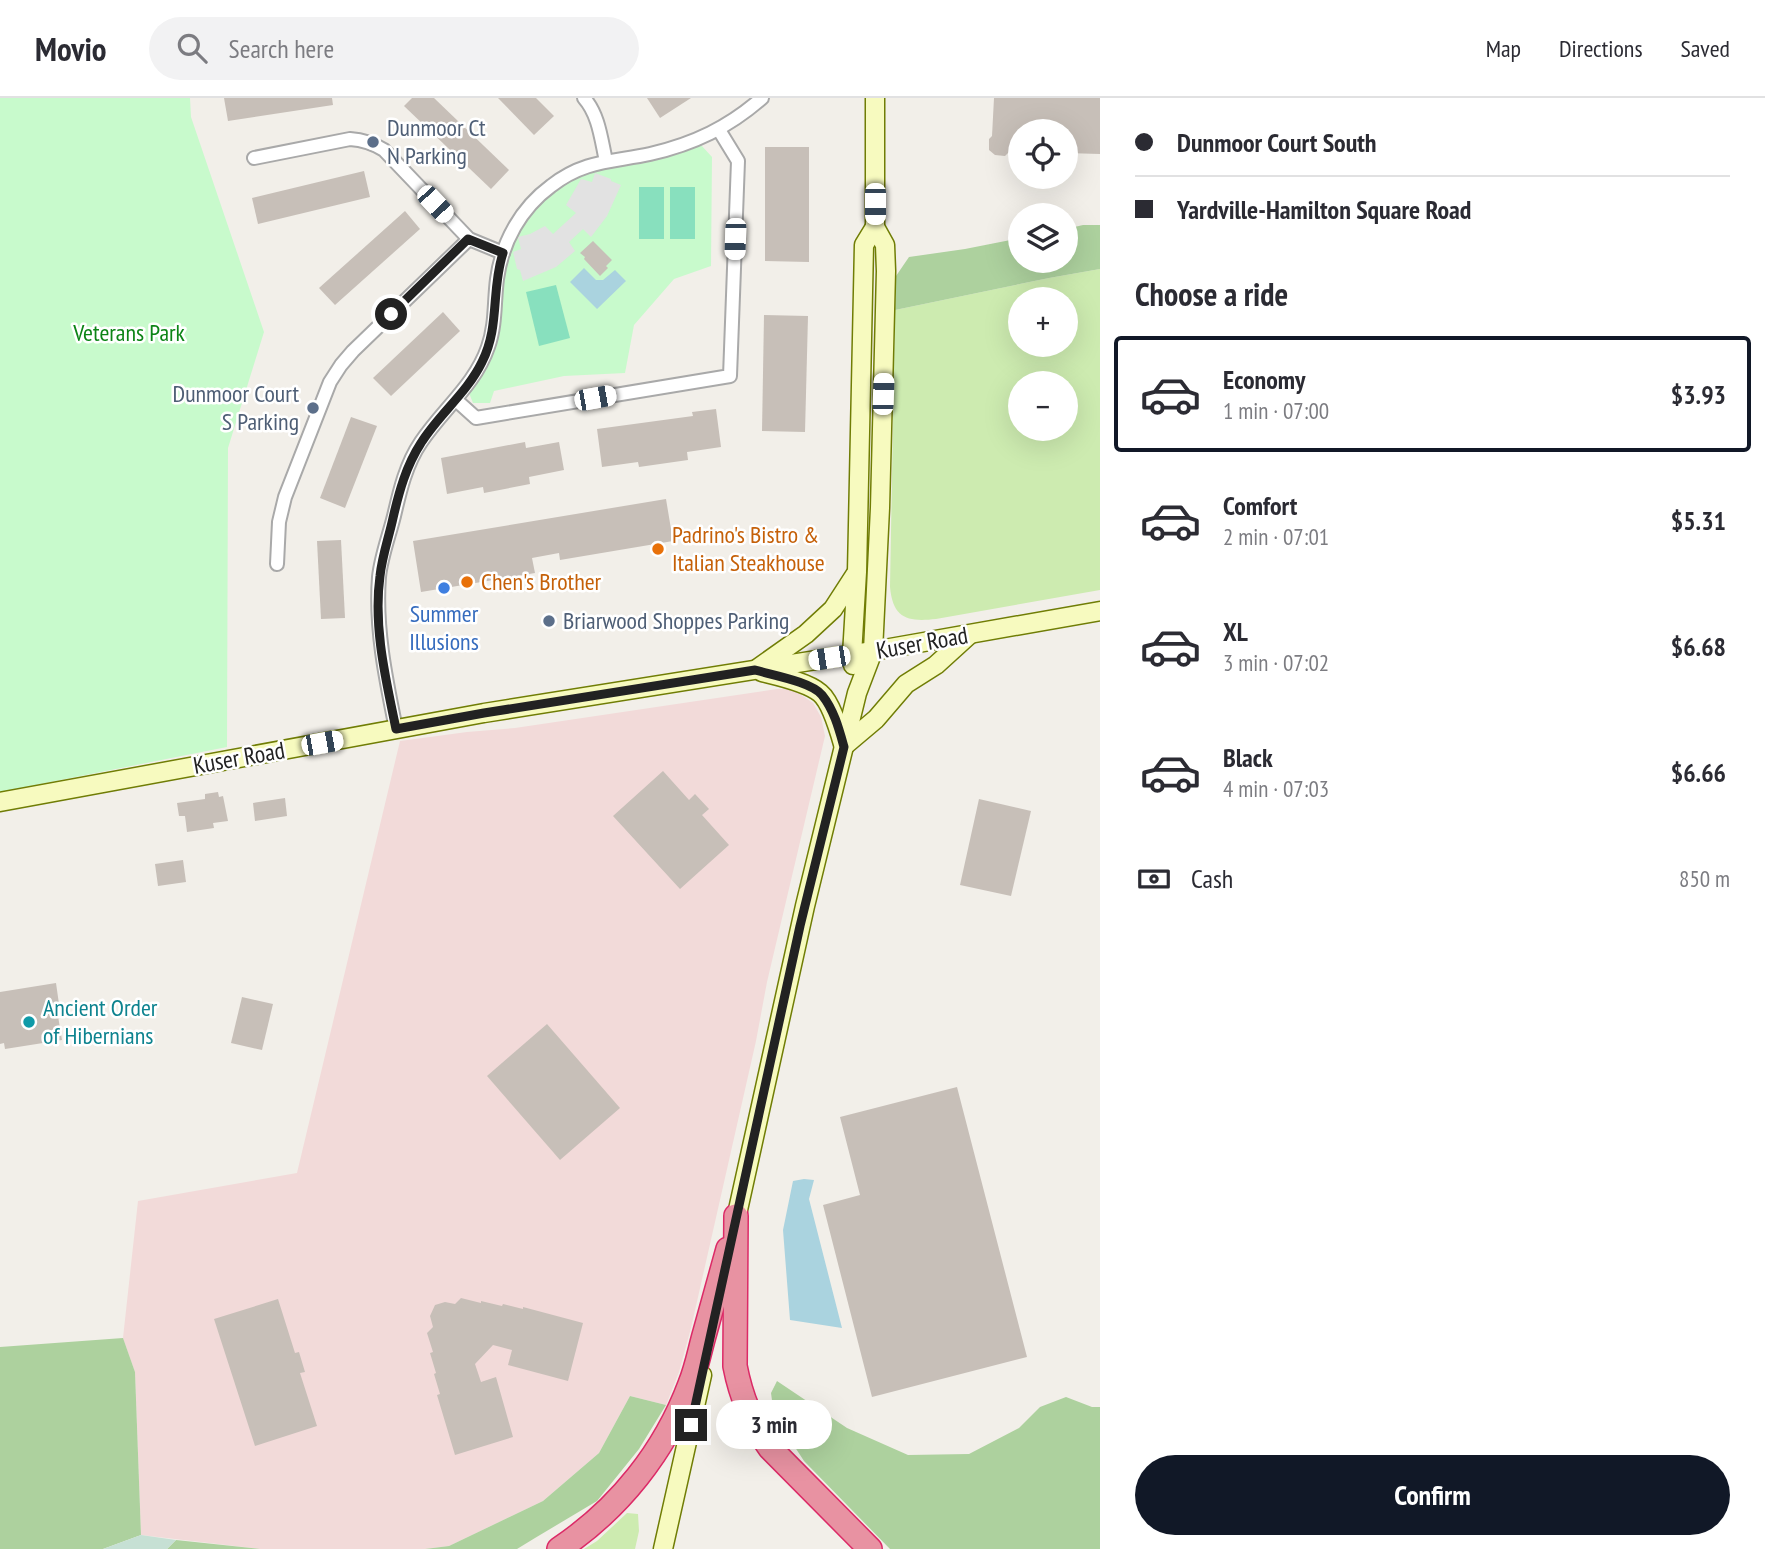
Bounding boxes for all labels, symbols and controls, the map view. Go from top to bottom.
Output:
search box [149,17,639,80]
text: Movio [35,27,107,70]
icon: search [173,29,211,67]
text: Search here [229,32,334,65]
text: Map [1486,33,1521,64]
text: Directions [1559,33,1643,64]
text: Saved [1681,33,1730,64]
place label: Dunmoor Ct N Parking [387,112,486,171]
map controls [1008,119,1078,441]
button: locate [1008,119,1078,189]
text: Dunmoor Court South [1177,126,1376,159]
marker: Dunmoor Ct N Parking [365,134,381,150]
car [413,181,458,227]
car [865,183,886,225]
text: Yardville-Hamilton Square Road [1177,193,1471,226]
button: layers [1008,203,1078,273]
car [724,218,747,260]
text: Choose a ride [1135,273,1288,315]
button: + [1008,287,1078,357]
route start [375,298,407,330]
park label: Veterans Park [72,317,186,348]
icon: car [1139,363,1202,426]
text: Economy [1223,363,1305,396]
button: − [1008,371,1078,441]
car [872,373,895,415]
place label: Dunmoor Court S Parking [173,378,299,437]
text: $3.93 [1671,378,1726,411]
car [573,384,618,412]
text: 1 min · 07:00 [1223,396,1329,425]
marker: Dunmoor Court S Parking [305,400,321,416]
icon: car [1139,489,1202,552]
text: Comfort [1223,489,1297,522]
text: $5.31 [1671,504,1726,537]
place label: Padrino's Bistro & Italian Steakhouse [672,519,825,578]
text: 2 min · 07:01 [1223,522,1329,551]
marker: Padrino's Bistro & Italian Steakhouse [650,541,666,557]
place label: Chen's Brother [481,566,602,597]
marker: Chen's Brother [459,574,475,590]
marker: Summer Illusions [436,580,452,596]
place label: Summer Illusions [409,598,479,657]
place label: Briarwood Shoppes Parking [563,605,789,636]
marker: Briarwood Shoppes Parking [541,613,557,629]
icon: car [1139,615,1202,678]
text: XL [1223,615,1248,648]
street label: Kuser Road [874,619,970,666]
text: $6.68 [1671,630,1726,663]
car [807,644,852,672]
text: 3 min · 07:02 [1223,648,1329,677]
car [300,729,345,757]
street label: Kuser Road [191,734,287,781]
icon: car [1139,741,1202,804]
text: Black [1223,741,1273,774]
text: $6.66 [1671,756,1726,789]
text: 4 min · 07:03 [1223,774,1329,803]
icon: cash [1135,860,1173,898]
text: Cash [1191,862,1233,895]
text: 850 m [1679,864,1730,893]
place label: Ancient Order of Hibernians [43,992,158,1051]
marker: Ancient Order of Hibernians [21,1014,37,1030]
callout: 3 min [716,1400,831,1450]
route end [675,1409,707,1441]
text: 3 min [751,1410,797,1439]
button: Confirm [1135,1455,1730,1535]

